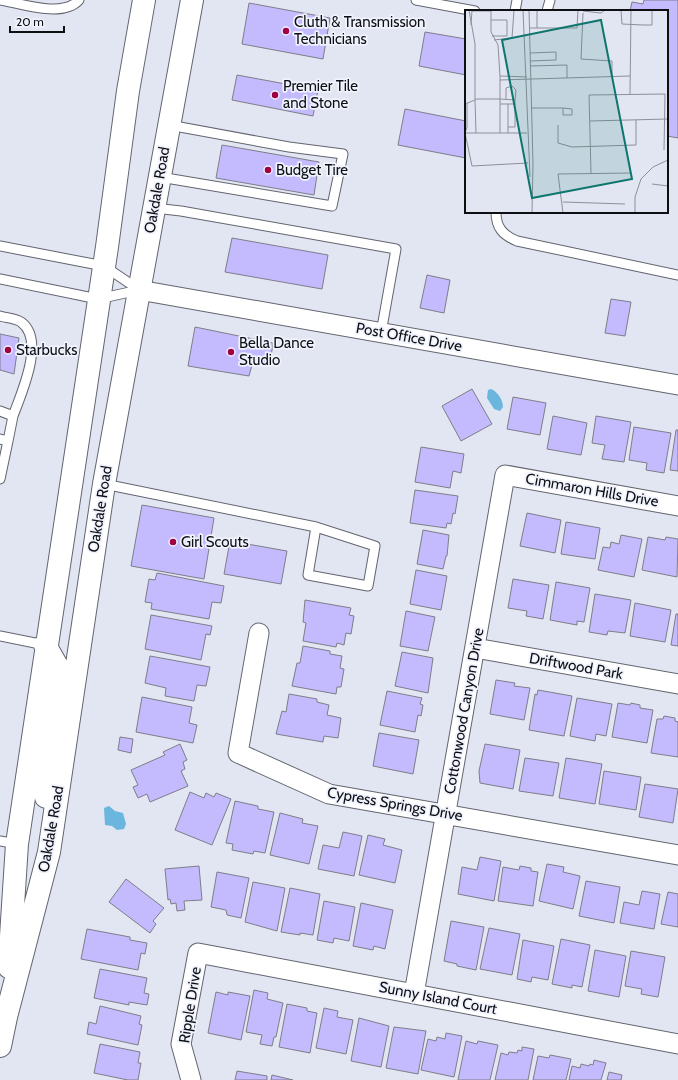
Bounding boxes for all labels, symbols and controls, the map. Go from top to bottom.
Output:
scale bar [10,8,64,34]
inset map [465,10,668,213]
place label: Cluth & Transmission Technicians [294,13,425,48]
text: 20 m [16,14,44,29]
marker: Cluth & Transmission Technicians [281,26,291,36]
place label: Premier Tile and Stone [283,77,358,112]
marker: Premier Tile and Stone [270,90,280,100]
street label: Oakdale Road [141,145,173,235]
place label: Budget Tire [276,161,348,179]
marker: Budget Tire [263,165,273,175]
street label: Post Office Drive [355,319,464,355]
place label: Bella Dance Studio [239,334,314,369]
place label: Starbucks [16,341,77,359]
marker: Starbucks [3,345,13,355]
marker: Bella Dance Studio [226,347,236,357]
street label: Oakdale Road [84,464,116,554]
street label: Cimmaron Hills Drive [524,469,660,511]
place label: Girl Scouts [181,533,249,551]
marker: Girl Scouts [168,537,178,547]
street label: Cottonwood Canyon Drive [441,626,488,796]
street label: Driftwood Park [528,649,624,683]
street label: Cypress Springs Drive [326,783,464,825]
street label: Oakdale Road [35,784,67,874]
street label: Ripple Drive [175,965,205,1044]
street label: Sunny Island Court [378,978,498,1018]

